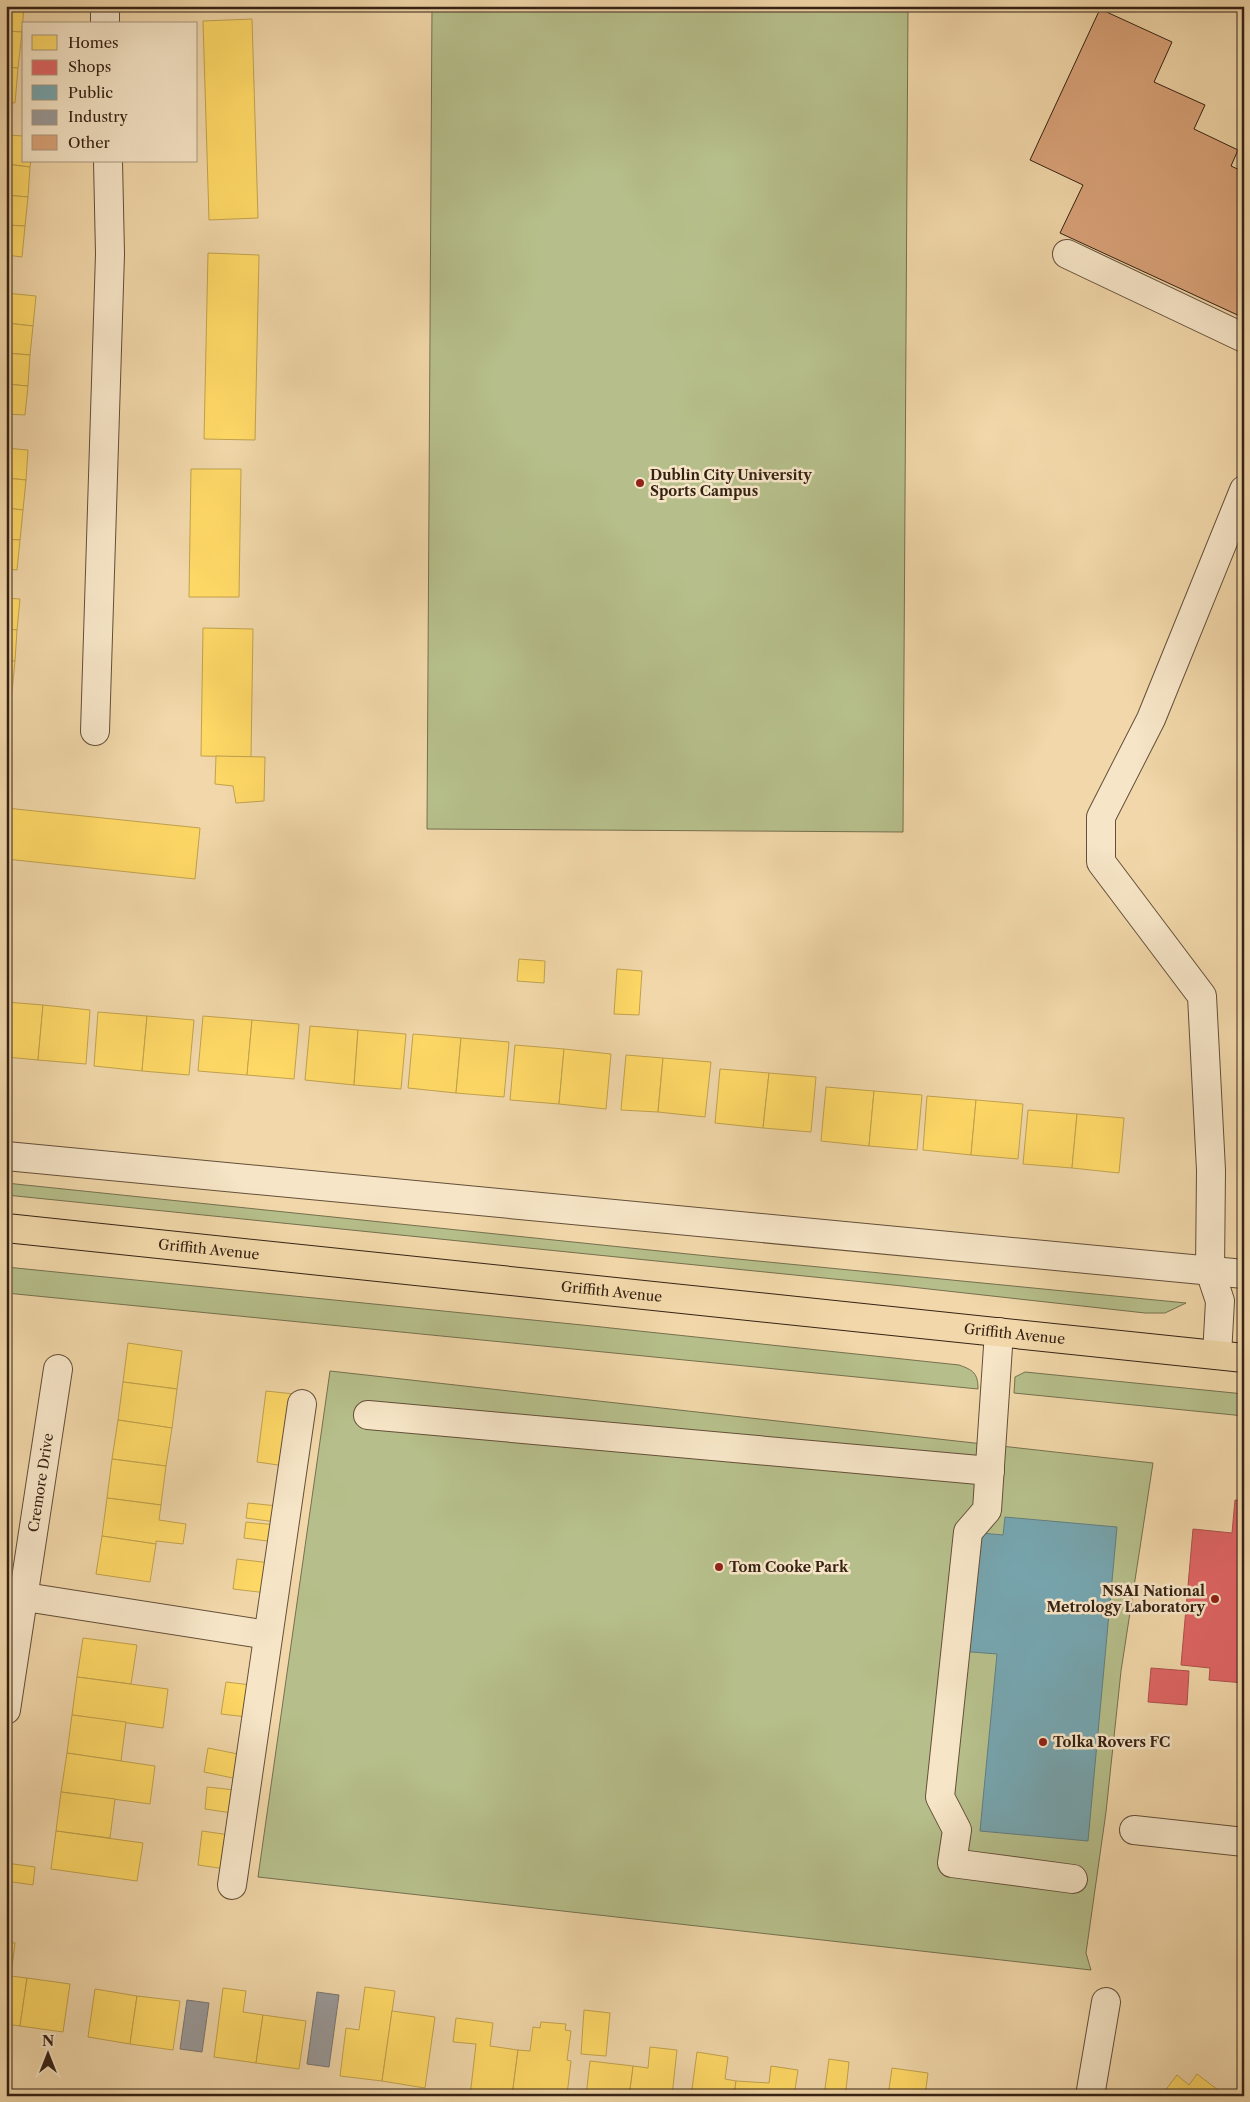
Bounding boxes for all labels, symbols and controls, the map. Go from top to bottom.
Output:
legend [22,22,198,162]
text: Homes [68,33,119,52]
text: Shops [68,57,111,76]
text: Public [68,83,113,102]
text: Industry [68,107,128,126]
text: Other [68,133,111,152]
place label: Dublin City University Sports Campus [650,466,812,500]
marker: Dublin City University Sports Campus [634,477,646,489]
street label: Griffith Avenue [157,1235,261,1264]
street label: Griffith Avenue [560,1277,663,1306]
street label: Griffith Avenue [963,1320,1066,1348]
street label: Cremore Drive [24,1432,57,1533]
place label: Tom Cooke Park [729,1558,849,1576]
marker: Tom Cooke Park [713,1561,725,1573]
place label: NSAI National Metrology Laboratory [1046,1582,1205,1616]
marker: NSAI National Metrology Laboratory [1209,1593,1221,1605]
place label: Tolka Rovers FC [1053,1733,1170,1751]
marker: Tolka Rovers FC [1037,1736,1049,1748]
north arrow [22,2030,72,2080]
text: N [42,2032,54,2050]

